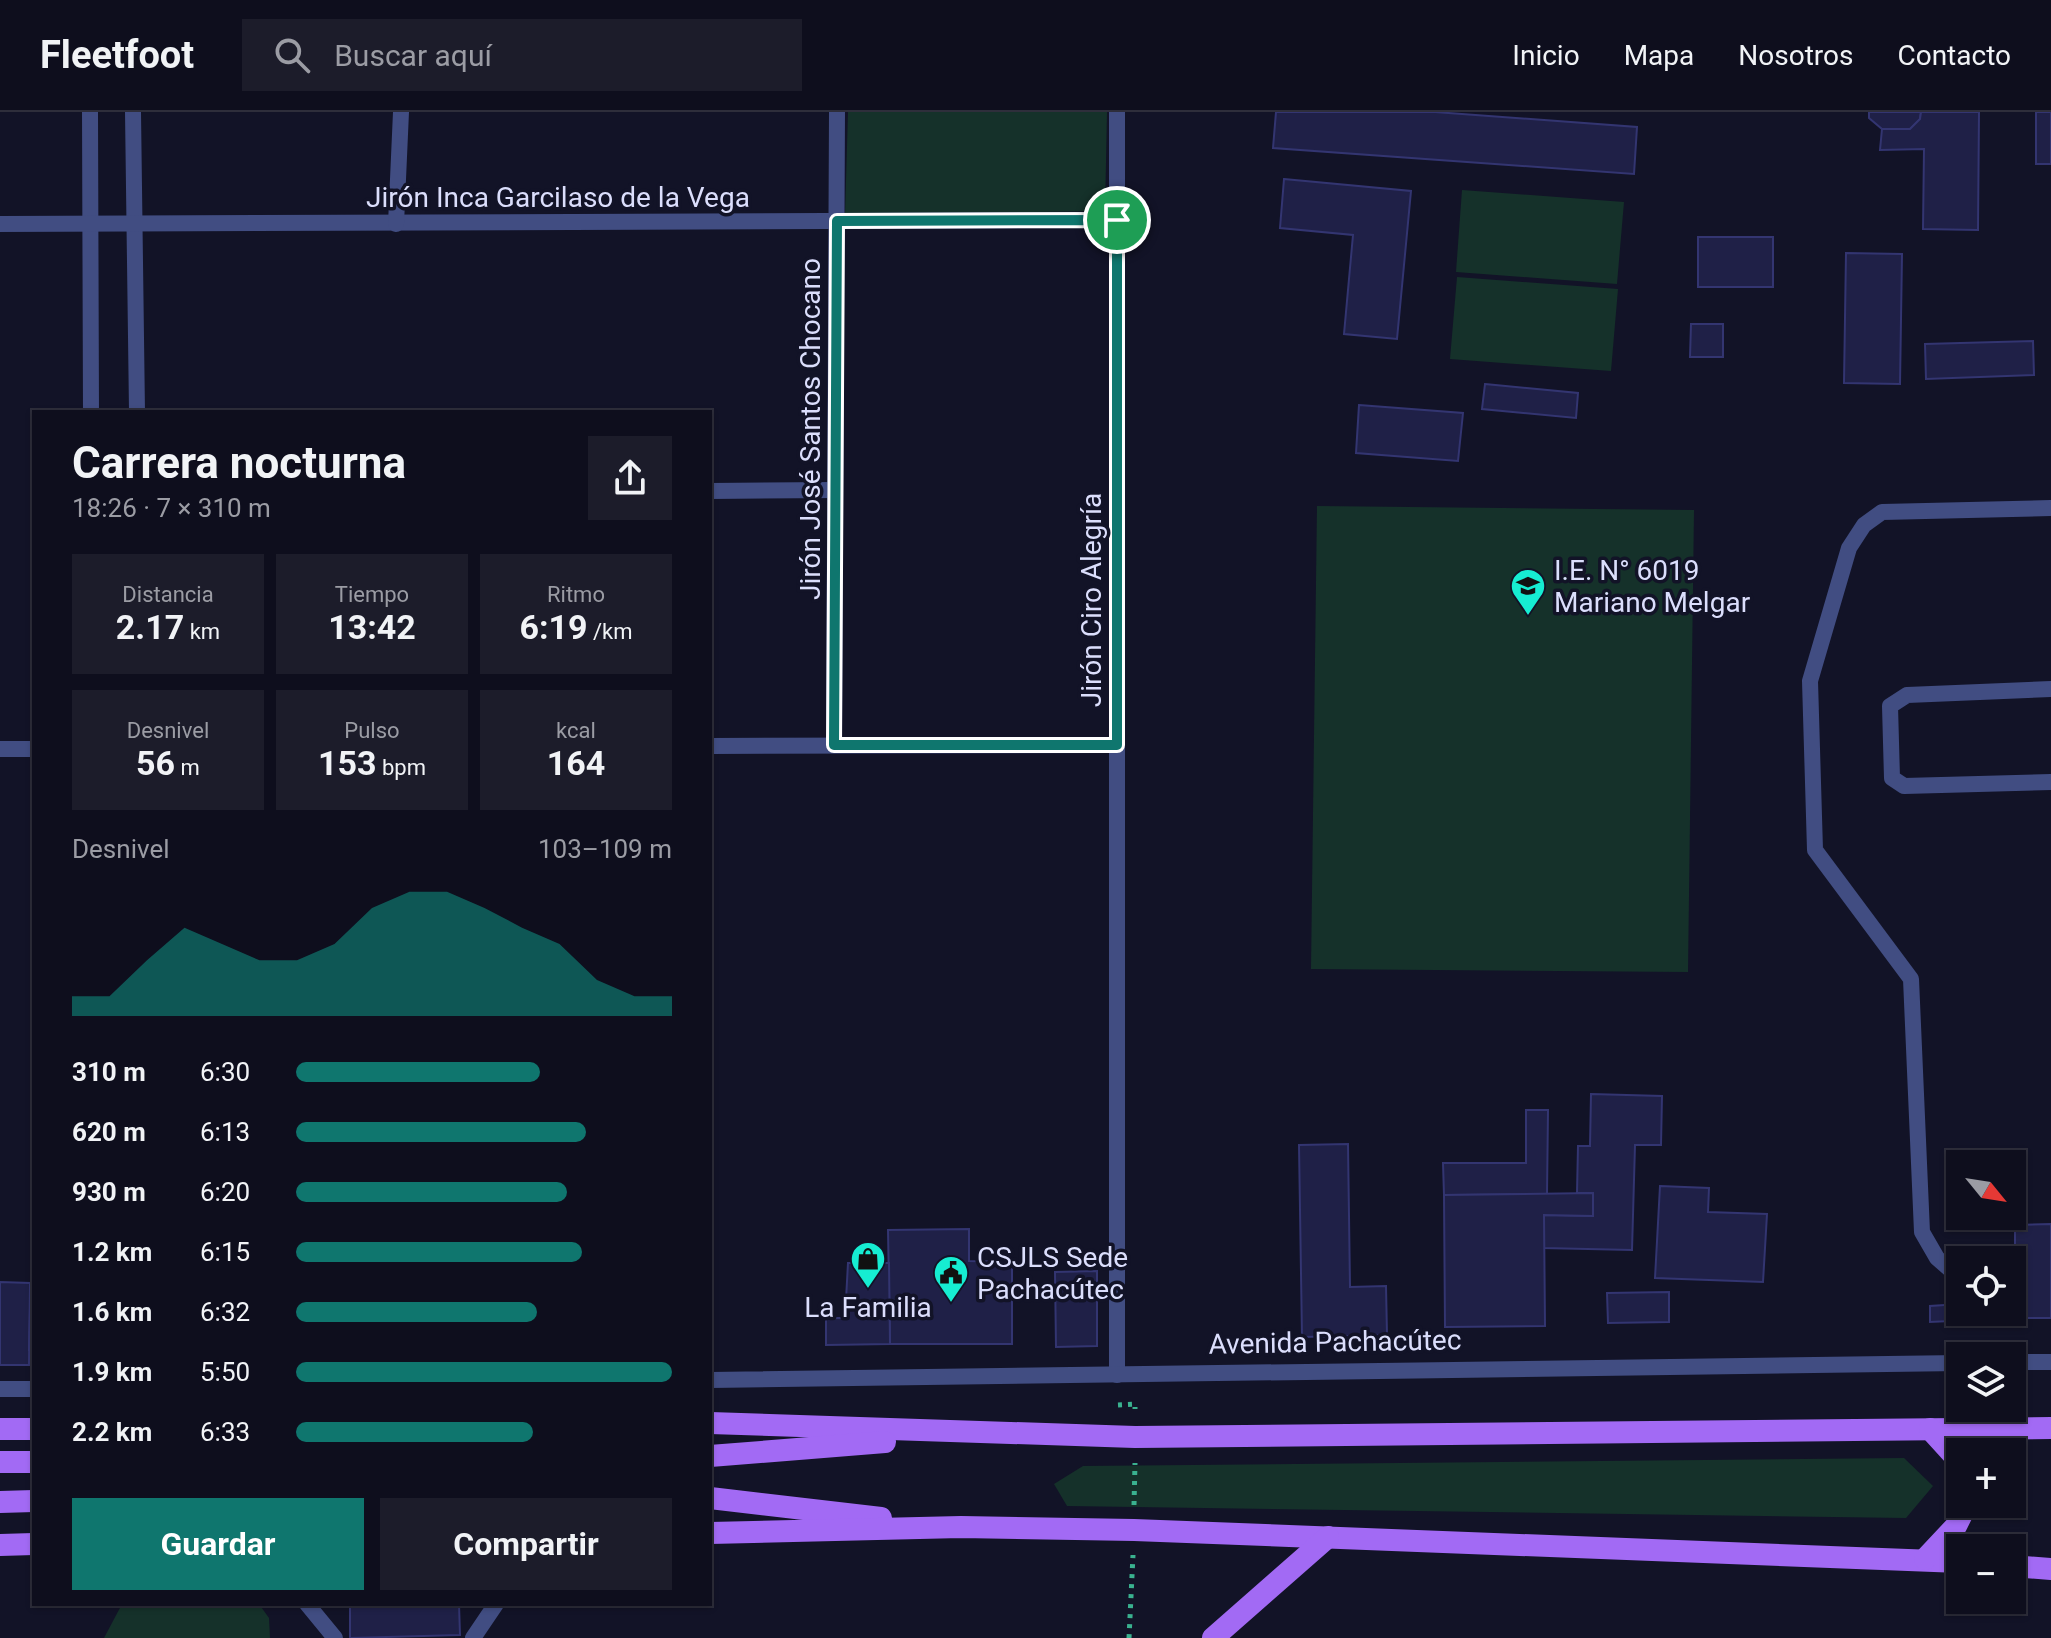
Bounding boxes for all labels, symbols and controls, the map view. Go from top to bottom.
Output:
search box [242,19,802,91]
text: Fleetfoot [40,33,194,77]
icon: search [270,33,314,77]
text: Buscar aquí [334,38,492,73]
text: Inicio [1512,39,1580,72]
text: Mapa [1624,39,1694,72]
text: Nosotros [1738,39,1853,72]
text: Contacto [1897,39,2011,72]
street label: Jirón Inca Garcilaso de la Vega [366,181,750,214]
pin [1083,186,1151,254]
icon: arrive [1095,198,1139,242]
street label: Jirón José Santos Chocano [794,258,827,600]
button: share [588,436,672,520]
text: Carrera nocturna [72,437,406,489]
text: 18:26 · 7 × 310 m [72,493,271,523]
street label: Jirón Ciro Alegría [1075,493,1108,707]
place label: I.E. N° 6019 Mariano Melgar [1554,554,1751,619]
school or university icon: I.E. N° 6019 Mariano Melgar [1509,567,1547,617]
text: Distancia [122,582,214,607]
text: Tiempo [335,582,409,607]
text: Ritmo [547,582,605,607]
text: 2.17 [116,607,184,647]
text: 13:42 [328,607,416,647]
text: 6:19 [519,607,588,647]
text: km [184,619,220,644]
text: /km [588,619,633,644]
text: Desnivel [127,718,209,743]
text: Pulso [344,718,400,743]
text: kcal [556,718,596,743]
text: 56 [136,743,175,783]
text: 153 [318,743,377,783]
text: 164 [547,743,605,783]
text: m [175,755,200,780]
text: bpm [377,755,426,780]
text: Desnivel [72,834,170,864]
text: 103–109 m [538,834,672,864]
text: 310 m [72,1057,146,1087]
text: 6:30 [200,1057,250,1087]
text: 620 m [72,1117,146,1147]
text: 6:13 [200,1117,250,1147]
north arrow [1946,1150,2026,1230]
map controls [1946,1150,2026,1614]
text: 930 m [72,1177,146,1207]
text: 6:20 [200,1177,250,1207]
text: 1.2 km [72,1237,152,1267]
text: 6:15 [200,1237,250,1267]
shop icon: La Familia [849,1240,887,1290]
place label: CSJLS Sede Pachacútec [977,1241,1128,1306]
button: locate [1946,1246,2026,1326]
public building icon: CSJLS Sede Pachacútec [932,1254,970,1304]
place label: La Familia [804,1291,932,1324]
text: 1.6 km [72,1297,152,1327]
text: 6:32 [200,1297,250,1327]
street label: Avenida Pachacútec [1208,1323,1462,1361]
button: layers [1946,1342,2026,1422]
text: 1.9 km [72,1357,152,1387]
text: 5:50 [200,1357,250,1387]
text: 2.2 km [72,1417,152,1447]
text: 6:33 [200,1417,250,1447]
button: + [1946,1438,2026,1518]
button: Guardar [72,1498,364,1590]
button: Compartir [380,1498,672,1590]
button: − [1946,1534,2026,1614]

